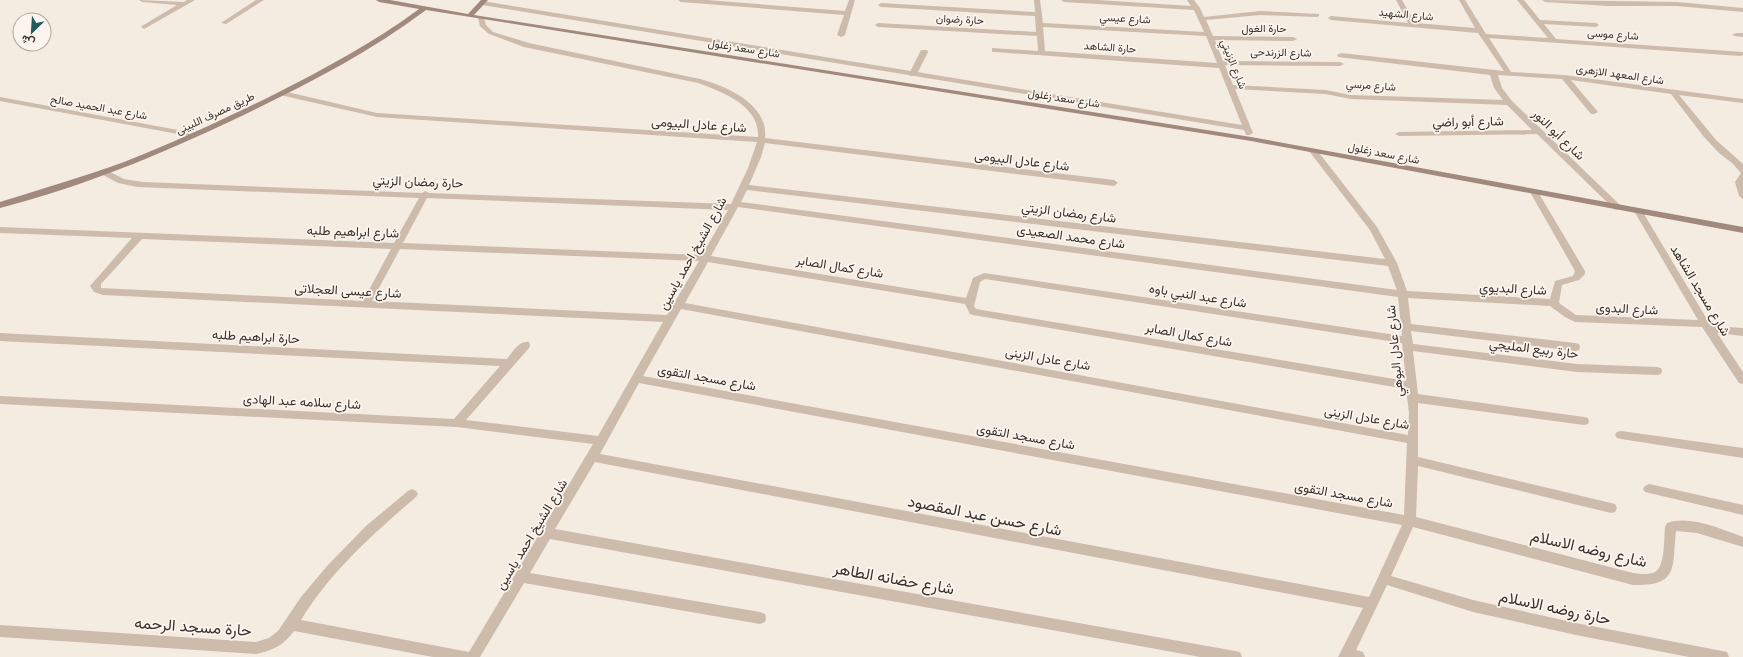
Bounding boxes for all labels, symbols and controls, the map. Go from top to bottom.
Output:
street label: شارع الشهيد [1378,6,1434,24]
street label: شارع عيسي [1099,11,1151,29]
north arrow [12,12,52,52]
street label: حارة رضوان [936,12,984,27]
street label: حارة الغول [1241,22,1287,35]
street label: شارع موسى [1587,26,1639,44]
text: ش [19,32,37,49]
street label: شارع سعد زغلول [707,36,781,62]
street label: شارع الزنيتي [1215,37,1249,92]
street label: حارة الشاهد [1083,39,1137,56]
street label: شارع الزرندحى [1250,45,1312,61]
street label: شارع المعهد الازهرى [1575,62,1665,88]
street label: شارع مرسي [1345,77,1397,97]
street label: شارع سعد زغلول [1027,86,1101,112]
street label: طريق مصرف اللبينى [174,90,257,137]
street label: شارع عبد الحميد صالح [49,93,149,123]
street label: شارع أبو النور [1527,105,1588,164]
street label: شارع أبو راضي [1432,113,1504,133]
street label: شارع عادل البيومى [651,114,747,137]
street label: شارع سعد زغلول [1347,140,1421,168]
street label: شارع عادل البيومى [973,147,1070,176]
street label: حارة رمضان الزيتي [372,172,464,194]
street label: شارع الشيخ احمد ياسين [655,194,731,313]
street label: شارع رمضان الزيتي [1020,199,1117,229]
street label: شارع محمد الصعيدى [1016,221,1126,253]
street label: شارع ابراهيم طلبه [306,222,400,243]
street label: شارع مسجد الشاهد [1666,242,1734,340]
street label: شارع كمال الصابر [794,252,885,283]
street label: شارع البديوي [1479,279,1547,301]
street label: شارع عيسى العجلاتى [294,280,402,303]
street label: شارع عبد النبي باوه [1148,280,1248,314]
street label: شارع البدوى [1595,299,1659,320]
street label: شارع عادل البوهي [1383,304,1409,397]
street label: شارع كمال الصابر [1143,319,1234,351]
street label: حارة ابراهيم طلبه [212,327,301,347]
street label: حارة ربيع المليجي [1488,336,1580,364]
street label: شارع عادل الزينى [1004,344,1092,375]
street label: شارع مسجد التقوى [656,361,757,395]
street label: شارع سلامه عبد الهادى [243,391,361,414]
street label: شارع عادل الزينى [1323,403,1411,434]
street label: شارع مسجد التقوى [975,420,1076,454]
street label: شارع الشيخ احمد ياسين [492,476,572,593]
street label: شارع مسجد التقوى [1293,478,1394,512]
street label: شارع حسن عبد المقصود [906,491,1064,542]
street label: شارع روضه الاسلام [1528,526,1649,573]
street label: شارع حضانه الطاهر [831,558,956,600]
street label: حارة روضه الاسلام [1497,586,1613,630]
street label: حارة مسجد الرحمه [134,613,253,641]

